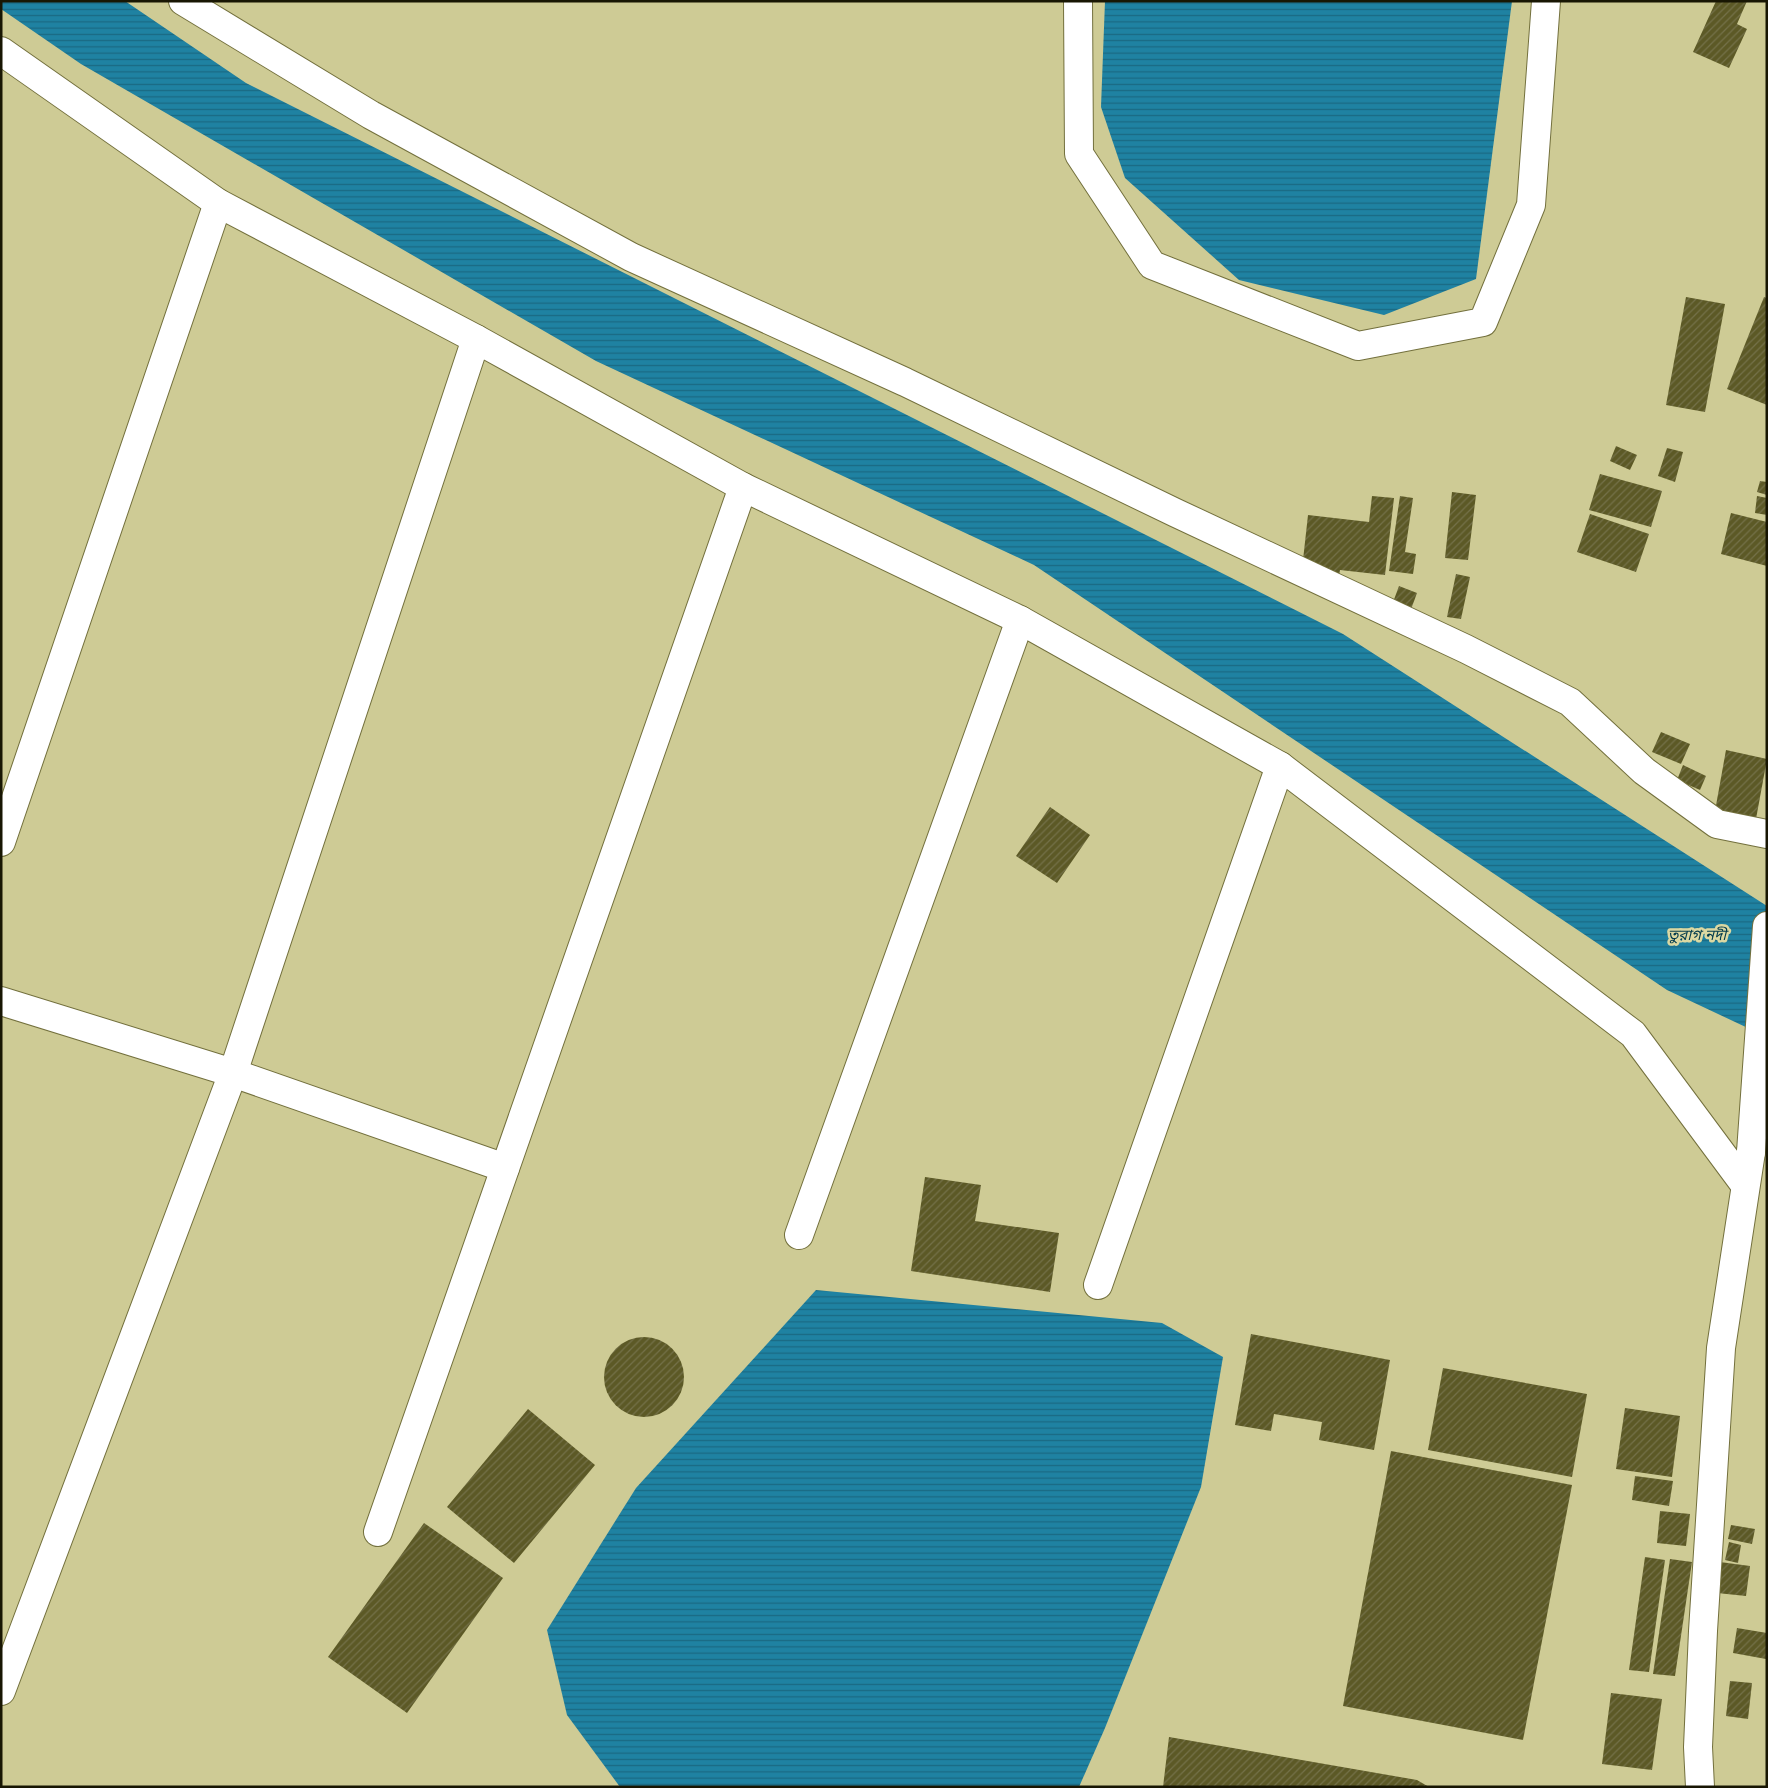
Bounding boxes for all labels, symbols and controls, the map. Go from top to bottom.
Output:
water label: তুরাগ নদী [1668,926,1729,944]

